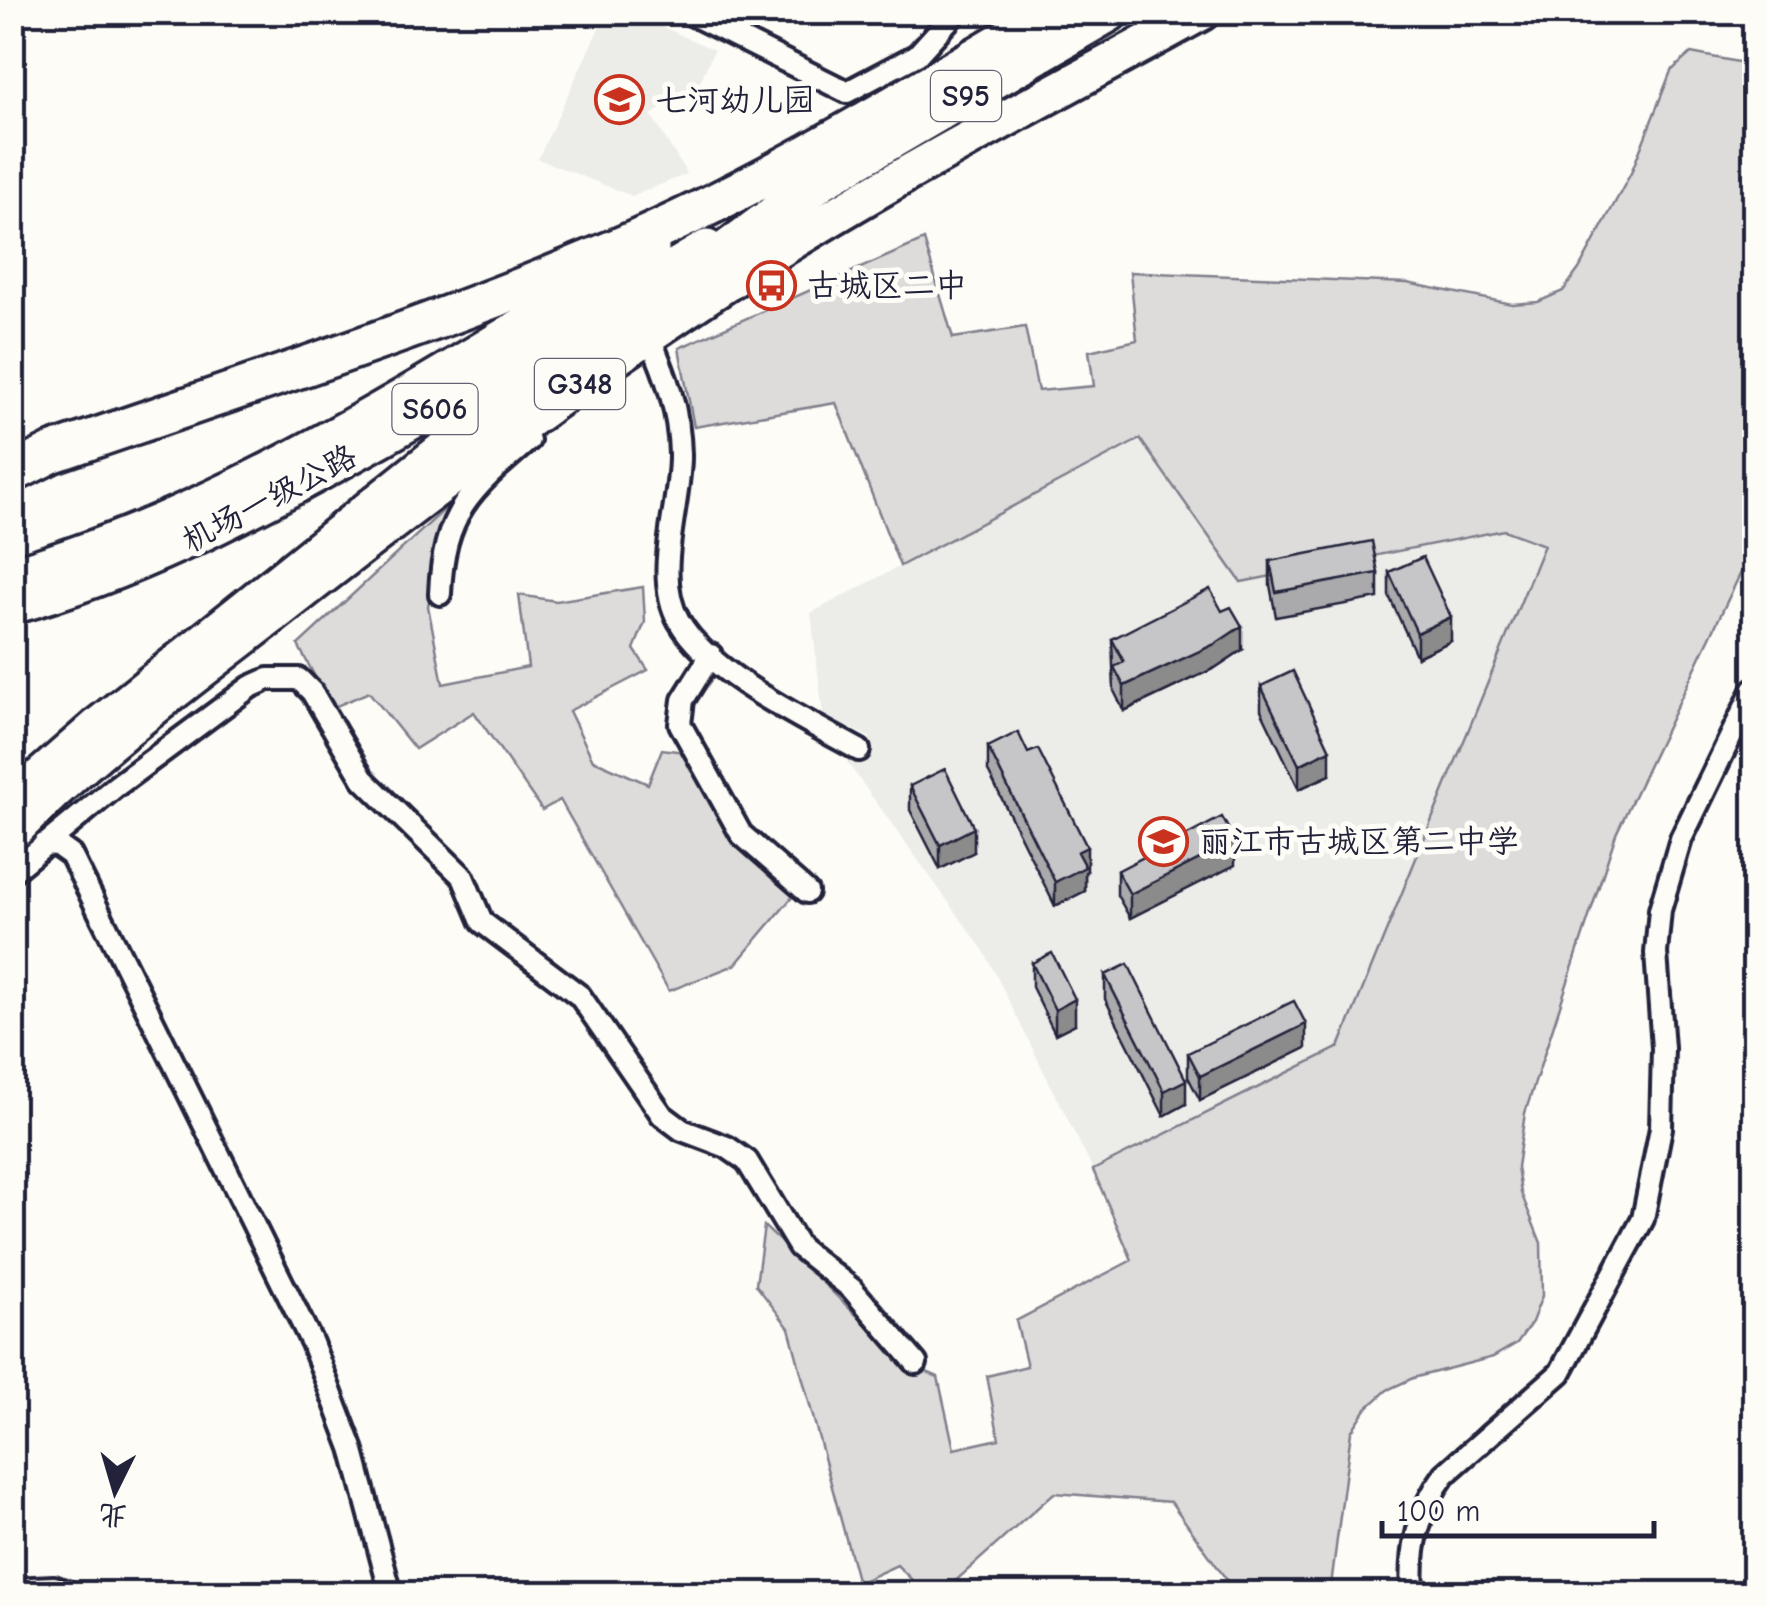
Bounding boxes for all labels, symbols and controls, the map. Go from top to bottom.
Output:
road number: S95 [931,71,1001,121]
school or university icon: 七河幼儿园 [594,74,646,126]
place label: 七河幼儿园 [655,82,815,119]
bus stop icon: 古城区二中 [746,259,798,311]
place label: 古城区二中 [807,267,967,304]
road number: G348 [535,359,625,409]
road number: S606 [392,384,478,434]
street label: 机场一级公路 [176,437,363,560]
school or university icon: 丽江市古城区第二中学 [1138,815,1190,867]
place label: 丽江市古城区第二中学 [1199,823,1519,860]
north arrow [65,1441,165,1541]
scale bar [1382,1476,1654,1538]
text: 100 m [1397,1494,1480,1529]
text: 北 [98,1498,128,1532]

